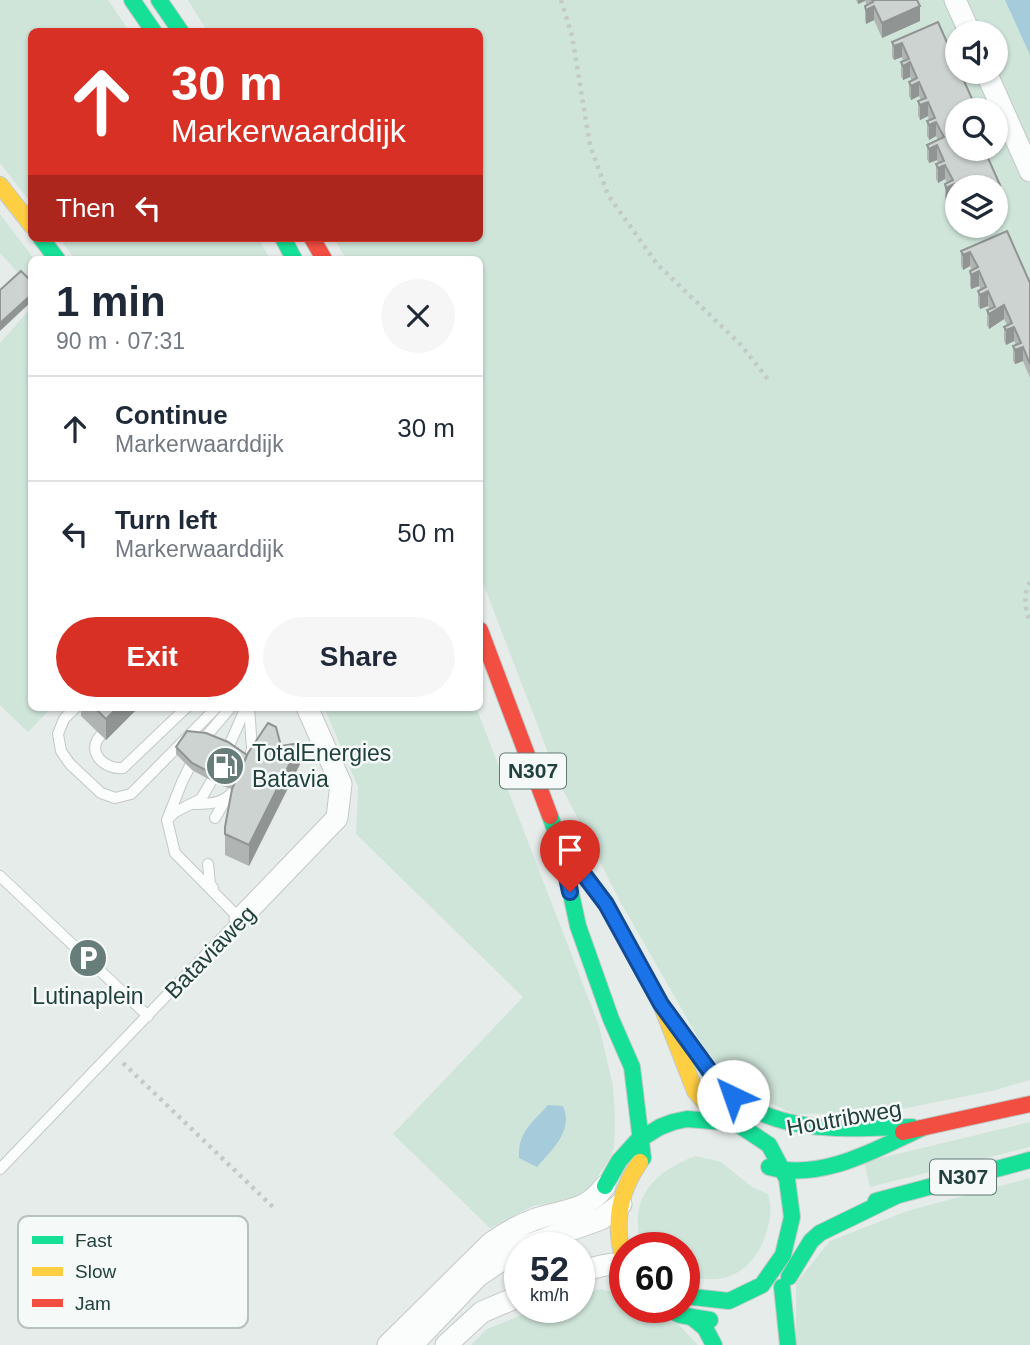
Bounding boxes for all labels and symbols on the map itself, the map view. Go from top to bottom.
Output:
place label: TotalEnergies Batavia [252,740,391,792]
fuel station icon: TotalEnergies Batavia [204,745,246,787]
road number: N307 [500,754,566,788]
pin [540,820,600,892]
street label: Bataviaweg [159,900,261,1004]
parking icon: Lutinaplein [67,937,109,979]
place label: Lutinaplein [32,983,144,1009]
position arrow [696,1059,770,1133]
street label: Houtribweg [784,1095,904,1141]
road number: N307 [930,1160,996,1194]
legend [18,1216,248,1328]
text: Fast [75,1230,113,1251]
speed limit sign: 60 [609,1232,700,1323]
text: Slow [75,1261,116,1282]
text: Jam [75,1293,111,1314]

